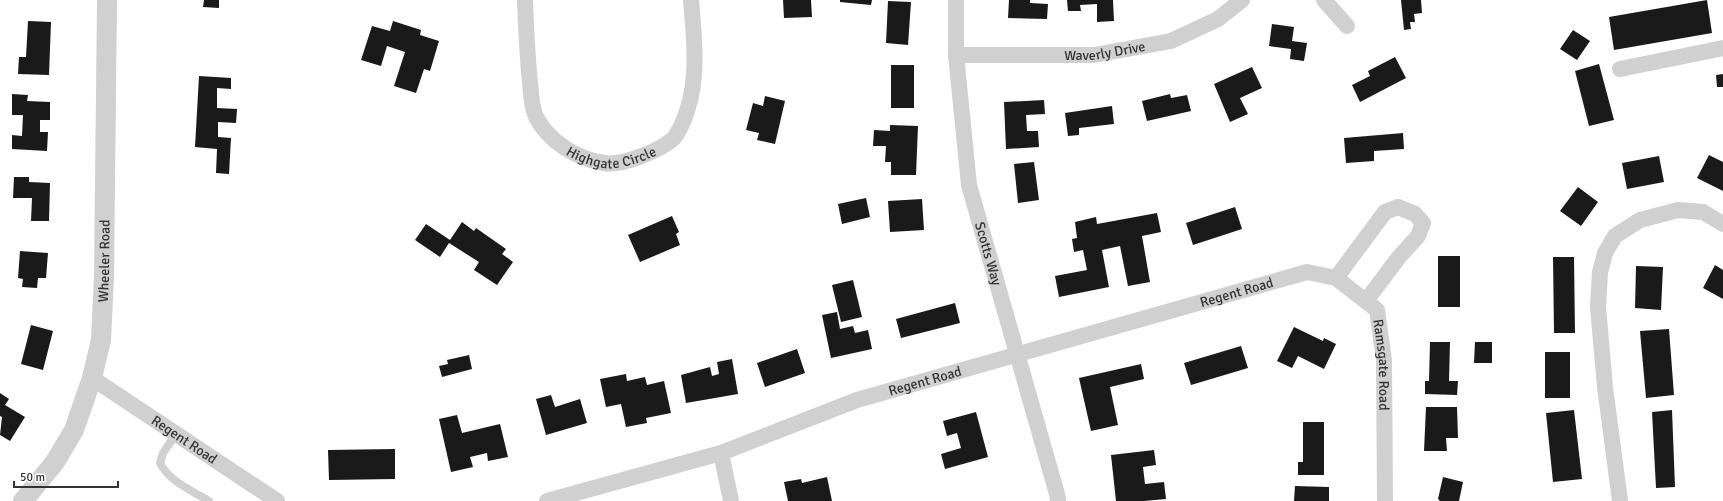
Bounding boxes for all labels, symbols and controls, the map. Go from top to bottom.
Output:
street label: Waverly Drive [1064,38,1147,64]
street label: Highgate Circle [565,138,657,154]
text: Highgate Circle [563,143,659,172]
street label: Wheeler Road [95,219,114,303]
street label: Scotts Way [971,220,1005,288]
street label: Regent Road [1198,274,1275,311]
street label: Ramsgate Road [1369,318,1392,411]
street label: Regent Road [886,363,964,400]
street label: Regent Road [148,412,220,468]
scale bar [14,463,118,489]
text: 50 m [20,470,45,485]

